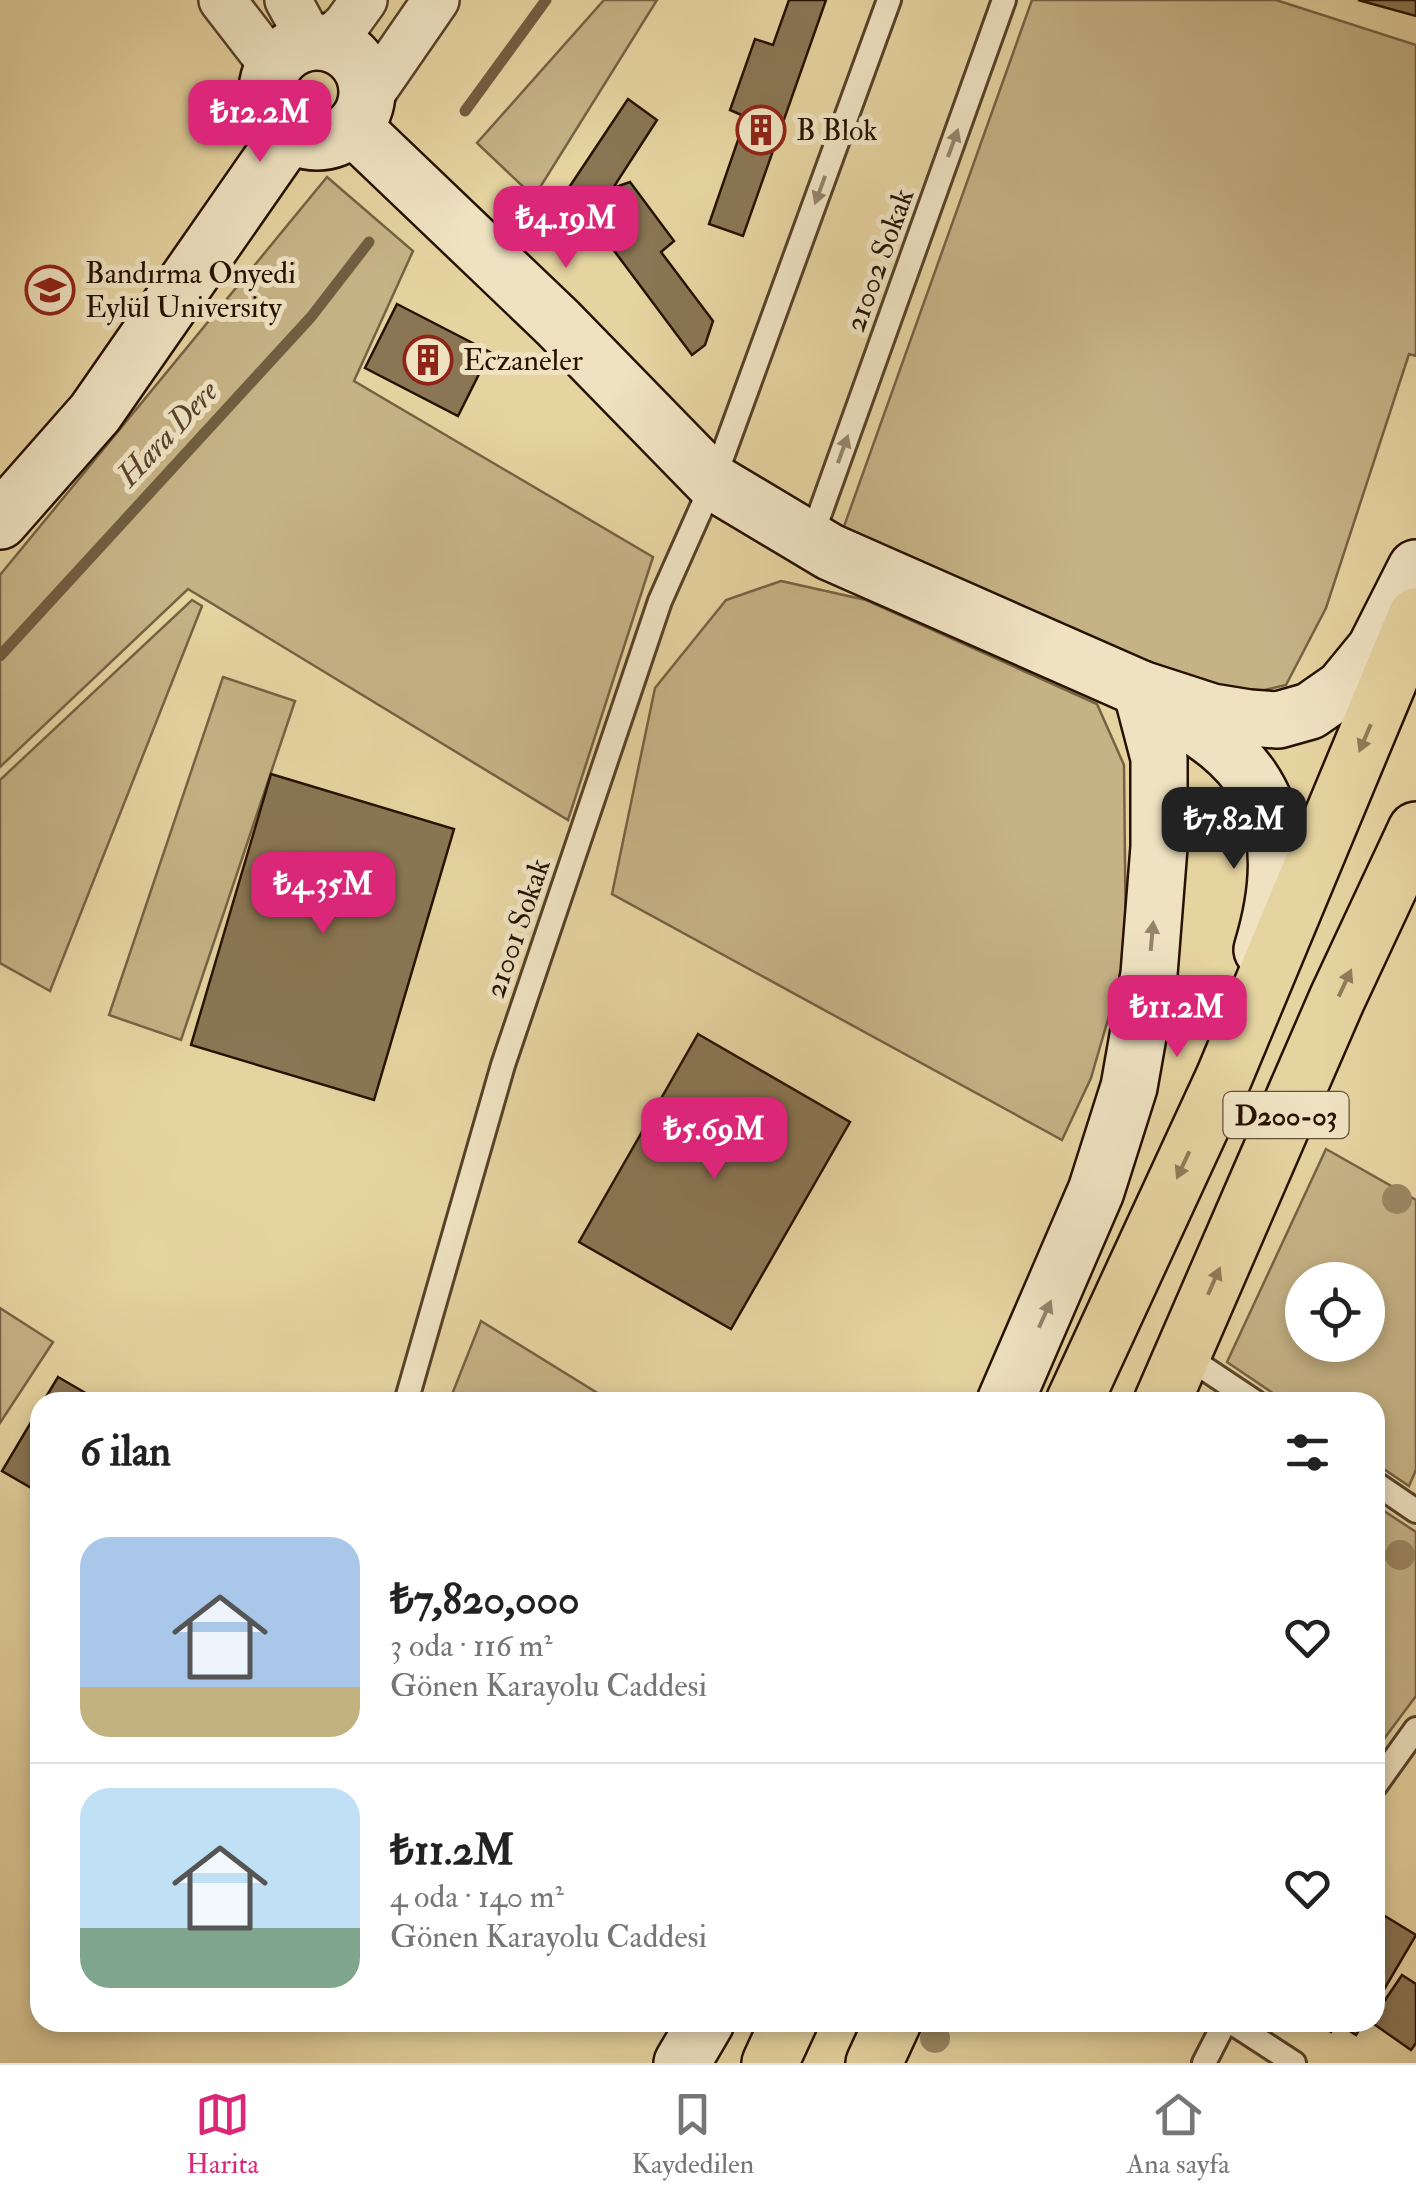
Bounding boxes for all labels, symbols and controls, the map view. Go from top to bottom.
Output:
pin: ₺12.2M [179,80,341,165]
text: ₺12.2M [210,92,310,132]
building icon: B Blok [735,104,787,156]
place label: B Blok [796,112,878,149]
one-way arrow [946,127,961,157]
one-way arrow [812,176,827,206]
street label: 21002 Sokak [836,183,922,337]
pin: ₺4.19M [485,186,647,271]
text: ₺4.19M [515,198,617,238]
place label: Bandırma Onyedi Eylül University [85,255,296,326]
school or university icon: Bandırma Onyedi Eylül University [24,264,76,316]
building icon: Eczaneler [402,334,454,386]
place label: Eczaneler [463,342,583,379]
water label: Hara Dere [107,372,227,497]
one-way arrow [836,433,851,463]
one-way arrow [1357,723,1373,753]
pin: ₺7.82M [1153,787,1315,872]
text: ₺7.82M [1184,799,1284,839]
pin: ₺4.35M [242,852,404,937]
street label: 21001 Sokak [476,854,559,1003]
text: ₺4.35M [273,864,373,904]
one-way arrow [1145,919,1161,951]
one-way arrow [1336,968,1353,997]
pin: ₺11.2M [1096,975,1258,1060]
text: ₺11.2M [1130,987,1224,1027]
road number: D200-03 [1224,1092,1348,1138]
pin: ₺5.69M [633,1097,795,1182]
text: ₺5.69M [663,1109,765,1149]
one-way arrow [1174,1151,1191,1180]
map controls [1285,1262,1385,1362]
button: locate [1285,1262,1385,1362]
one-way arrow [1206,1266,1222,1296]
one-way arrow [1037,1299,1053,1329]
icon: filters [1280,1425,1335,1480]
text: 6 ilan [80,1426,171,1478]
text: ₺7,820,000 [390,1574,580,1626]
icon: home [160,1577,280,1697]
icon: heart [1280,1610,1335,1665]
text: 3 oda · 116 m² [390,1626,552,1666]
text: Gönen Karayolu Caddesi [390,1666,707,1706]
text: ₺11.2M [390,1825,514,1877]
icon: home [160,1828,280,1948]
icon: heart [1280,1861,1335,1916]
text: 4 oda · 140 m² [390,1877,564,1917]
text: Gönen Karayolu Caddesi [390,1917,707,1957]
tab: Harita [186,2087,259,2182]
tab: Kaydedilen [631,2087,754,2182]
tab: Ana sayfa [1126,2087,1230,2182]

